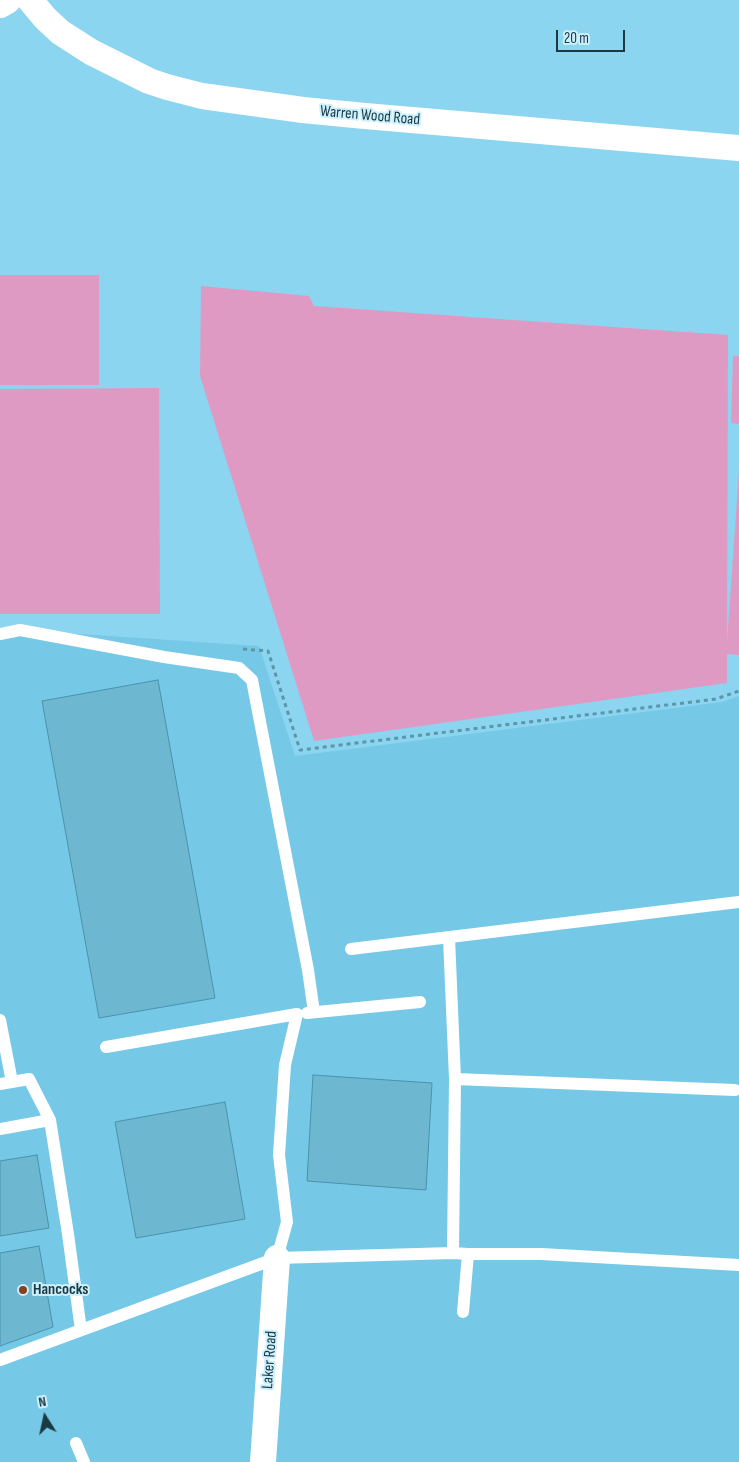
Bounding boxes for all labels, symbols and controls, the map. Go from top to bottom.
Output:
scale bar [559,20,628,52]
text: 20 m [564,29,589,48]
street label: Warren Wood Road [319,102,421,130]
place label: Hancocks [33,1280,88,1300]
marker: Hancocks [17,1284,29,1296]
street label: Laker Road [258,1330,282,1390]
north arrow [20,1392,70,1442]
text: N [37,1393,47,1411]

